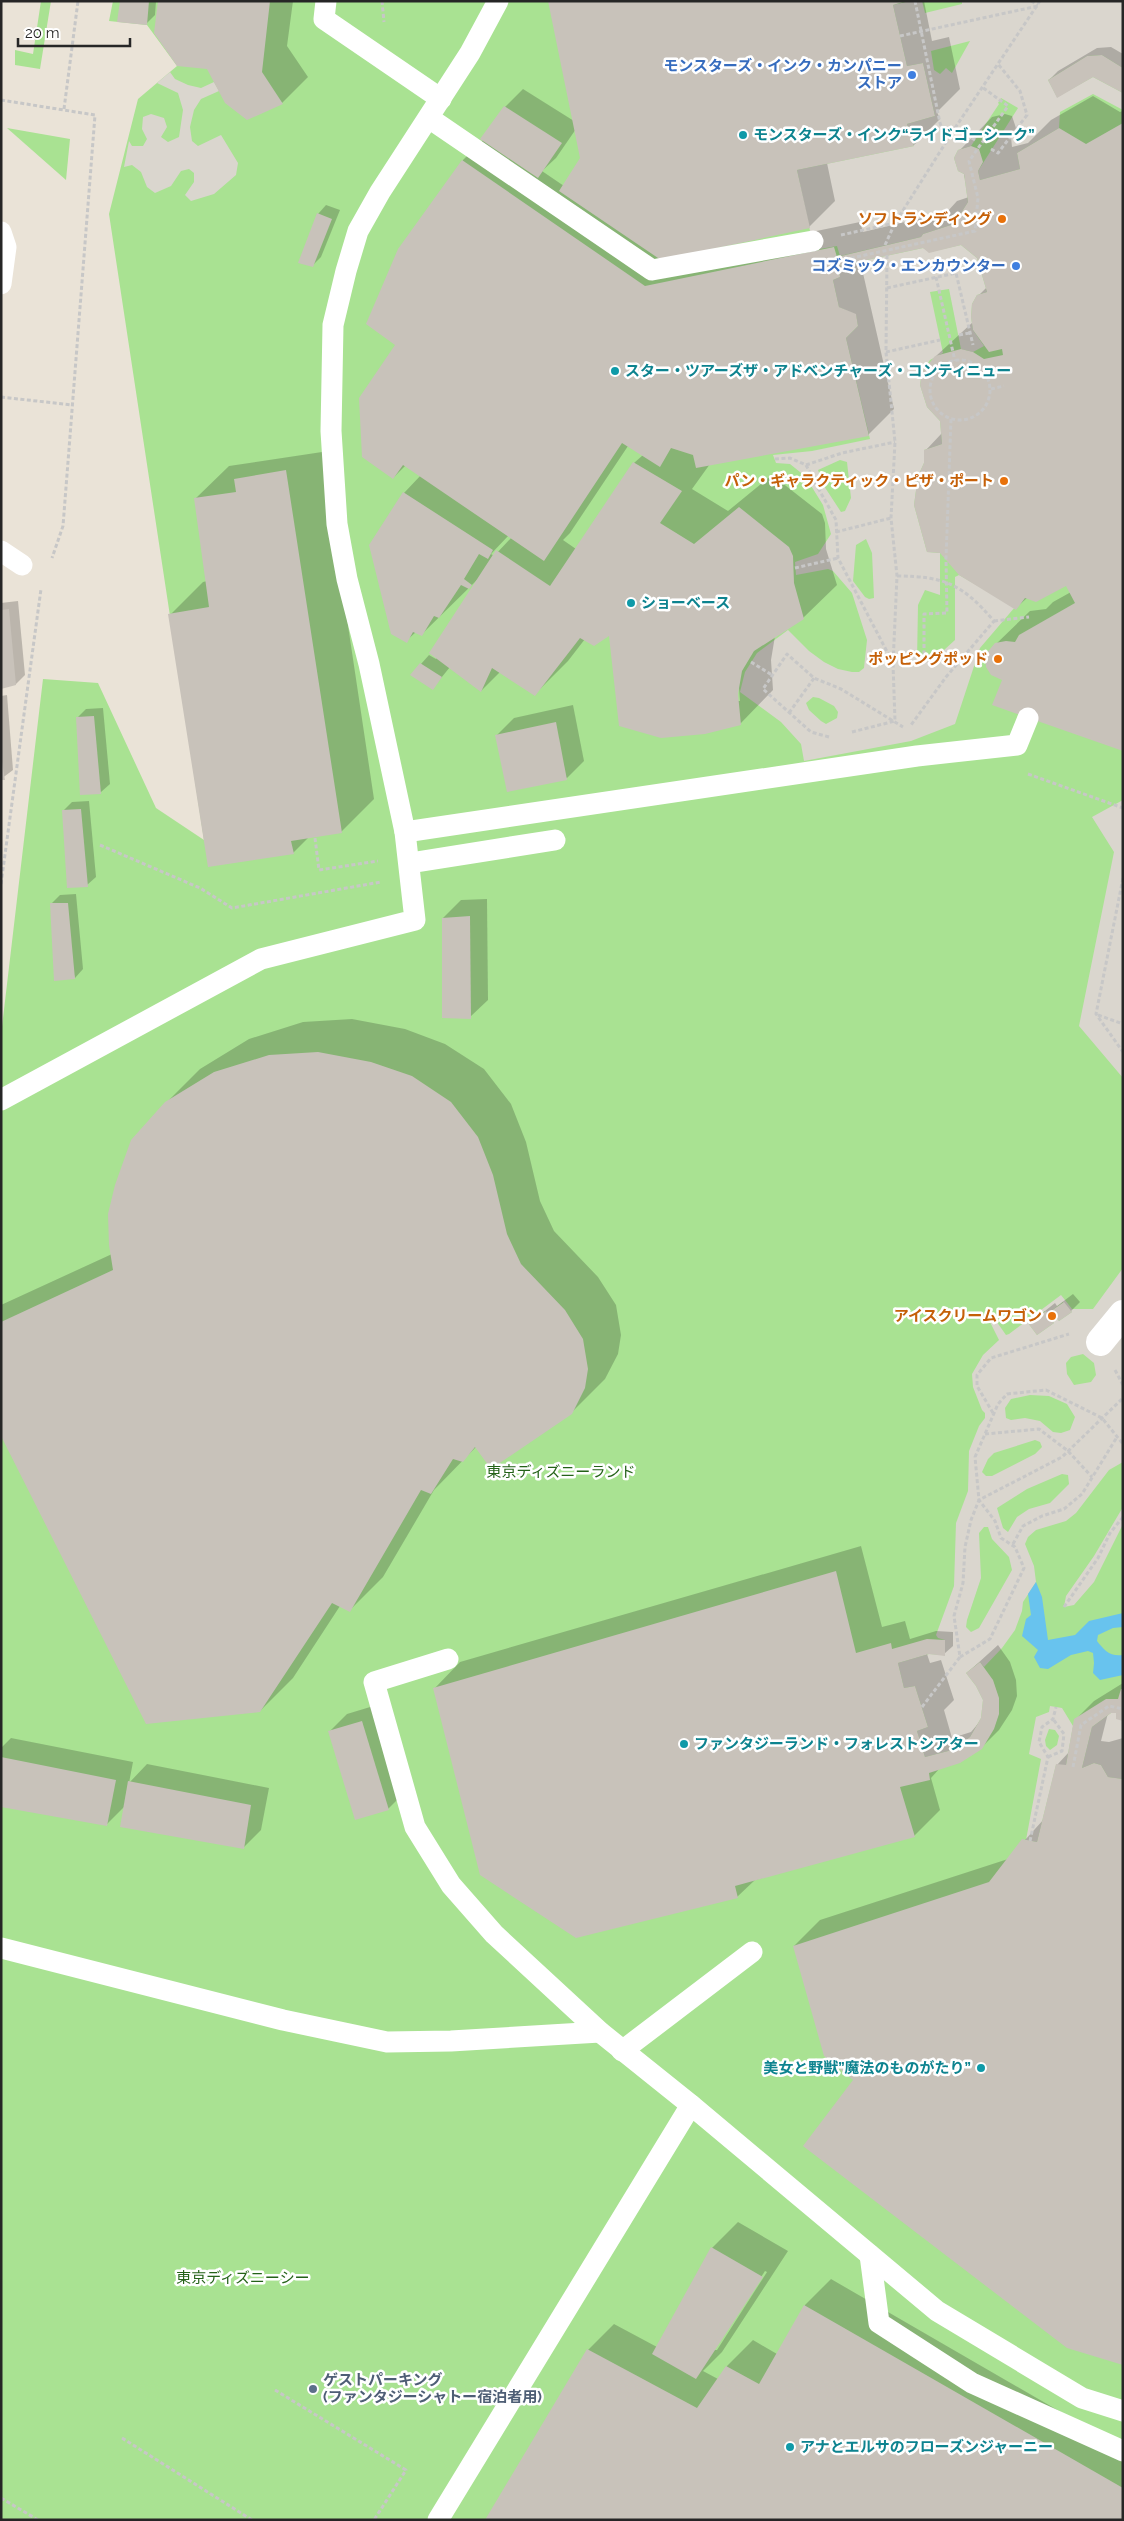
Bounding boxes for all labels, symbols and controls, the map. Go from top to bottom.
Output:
scale bar [18,15,130,47]
text: 20 m [25,24,60,42]
place label: モンスターズ・インク・カンパニー ストア [663,57,902,92]
marker: モンスターズ・インク・カンパニー ストア [906,69,918,81]
place label: モンスターズ・インク“ライドゴーシーク” [753,126,1035,144]
marker: モンスターズ・インク“ライドゴーシーク” [737,129,749,141]
place label: ソフトランディング [858,210,992,228]
marker: ソフトランディング [996,213,1008,225]
place label: コズミック・エンカウンター [811,257,1006,275]
marker: コズミック・エンカウンター [1010,260,1022,272]
place label: スター・ツアーズザ・アドベンチャーズ・コンティニュー [625,362,1012,380]
marker: スター・ツアーズザ・アドベンチャーズ・コンティニュー [609,365,621,377]
place label: パン・ギャラクティック・ピザ・ポート [724,472,994,490]
marker: パン・ギャラクティック・ピザ・ポート [998,475,1010,487]
place label: ショーベース [641,594,730,612]
marker: ショーベース [625,597,637,609]
place label: ポッピングポッド [868,650,988,668]
marker: ポッピングポッド [992,653,1004,665]
place label: アイスクリームワゴン [894,1307,1042,1325]
marker: アイスクリームワゴン [1046,1310,1058,1322]
park label: 東京ディズニーランド [487,1463,635,1481]
place label: ファンタジーランド・フォレストシアター [694,1735,979,1753]
marker: ファンタジーランド・フォレストシアター [678,1738,690,1750]
place label: 美女と野獣”魔法のものがたり” [763,2059,971,2077]
marker: 美女と野獣”魔法のものがたり” [975,2062,987,2074]
park label: 東京ディズニーシー [176,2269,310,2287]
place label: ゲストパーキング (ファンタジーシャトー宿泊者用) [323,2371,542,2406]
marker: ゲストパーキング (ファンタジーシャトー宿泊者用) [307,2383,319,2395]
place label: アナとエルサのフローズンジャーニー [800,2438,1053,2456]
marker: アナとエルサのフローズンジャーニー [784,2441,796,2453]

